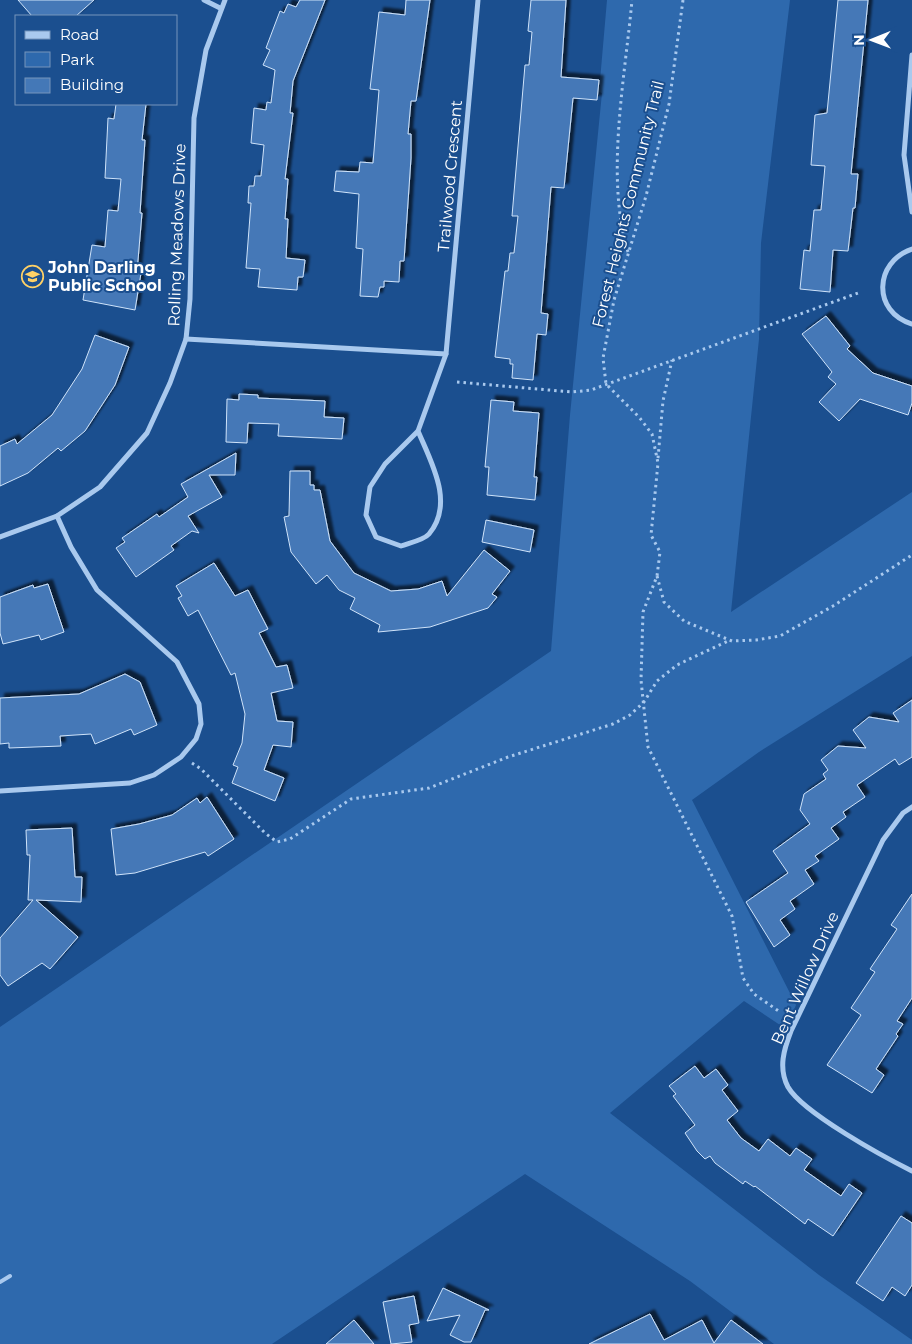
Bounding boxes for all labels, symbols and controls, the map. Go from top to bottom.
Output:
legend [15,15,178,105]
north arrow [847,15,897,65]
text: Road [60,25,99,44]
text: N [850,34,868,46]
text: Park [60,50,94,69]
text: Building [60,75,124,94]
street label: Forest Heights Community Trail [588,79,668,329]
street label: Trailwood Crescent [434,99,466,253]
street label: Rolling Meadows Drive [164,143,190,327]
place label: John Darling Public School [47,258,162,295]
school or university icon: John Darling Public School [20,264,44,288]
street label: Bent Willow Drive [767,909,843,1047]

